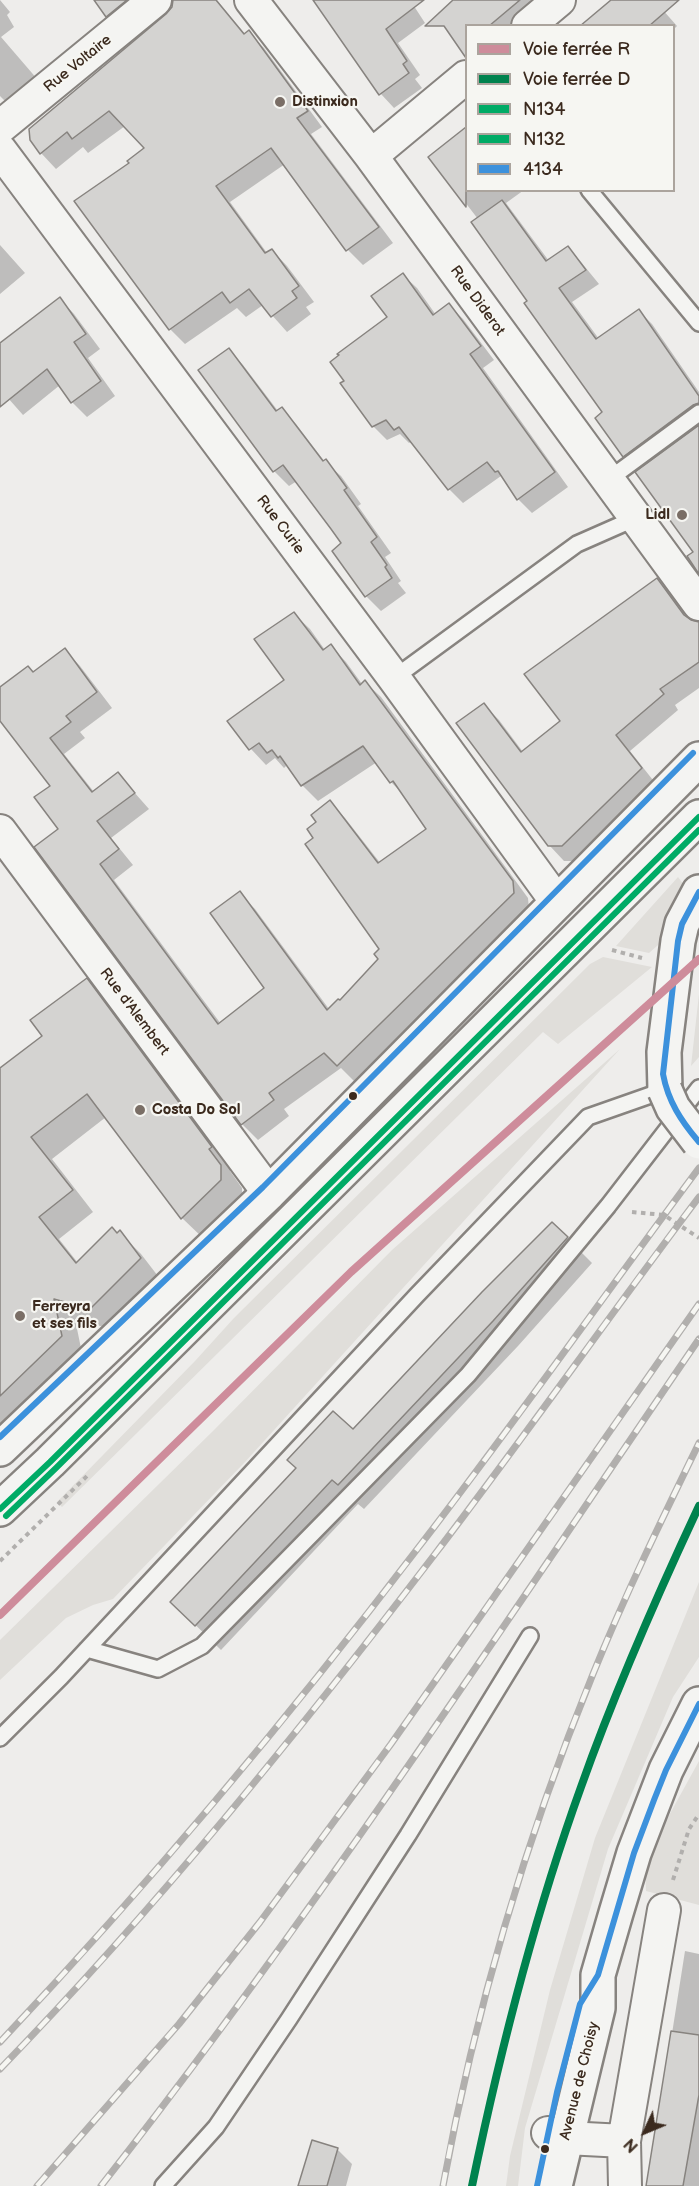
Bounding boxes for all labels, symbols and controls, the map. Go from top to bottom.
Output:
legend [465,24,675,192]
street label: Rue Voltaire [40,31,116,97]
text: Voie ferrée R [523,39,630,60]
text: Voie ferrée D [523,69,630,90]
place label: Distinxion [292,93,358,111]
marker: Distinxion [273,95,287,109]
text: N134 [523,99,566,120]
text: N132 [523,129,565,150]
text: 4134 [523,159,563,180]
street label: Rue Diderot [446,263,508,339]
street label: Rue Curie [252,492,308,558]
place label: Lidl [645,506,670,524]
marker: Lidl [675,508,689,522]
street label: Rue d'Alembert [95,965,173,1059]
unlabelled marker [347,1090,359,1102]
place label: Costa Do Sol [152,1101,240,1119]
marker: Costa Do Sol [133,1103,147,1117]
place label: Ferreyra et ses fils [32,1298,97,1333]
marker: Ferreyra et ses fils [13,1309,27,1323]
street label: Avenue de Choisy [557,2020,603,2142]
north arrow [615,2102,675,2162]
text: N [621,2134,643,2156]
unlabelled marker [539,2143,551,2155]

